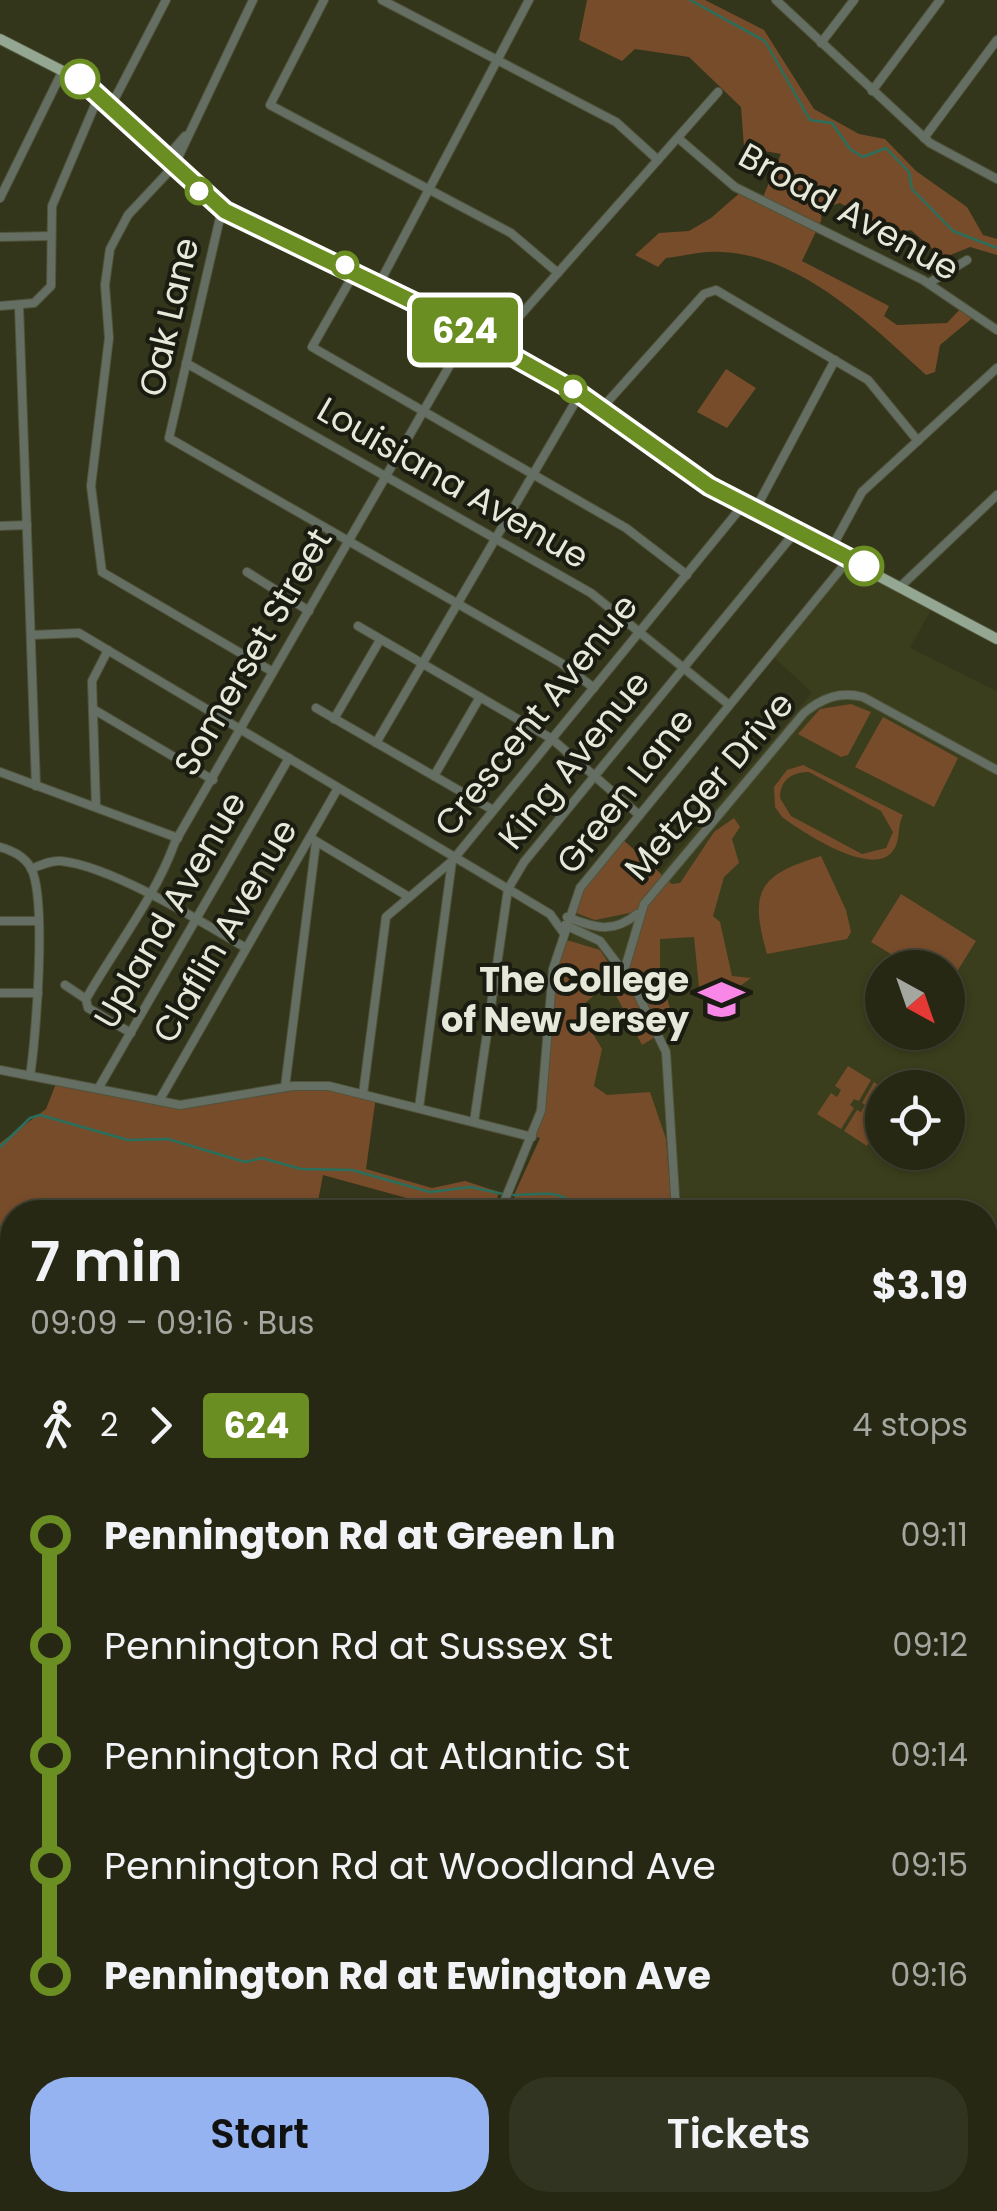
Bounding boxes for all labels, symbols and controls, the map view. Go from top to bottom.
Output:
unlabelled marker [61,60,99,98]
street label: Broad Avenue [730,131,968,292]
unlabelled marker [186,178,212,204]
street label: Oak Lane [126,233,211,401]
unlabelled marker [332,252,358,278]
line badge: 624 [408,298,522,362]
text: 624 [432,306,498,355]
unlabelled marker [560,376,586,402]
street label: Louisiana Avenue [309,385,598,580]
street label: Somerset Street [162,519,343,785]
unlabelled marker [845,547,883,585]
street label: Crescent Avenue [423,583,649,846]
street label: King Avenue [486,660,661,859]
street label: Metzger Drive [613,681,805,891]
street label: Green Lane [544,697,705,884]
street label: Upland Avenue [82,782,257,1037]
street label: Claflin Avenue [141,810,309,1052]
north arrow [865,950,965,1050]
map controls [865,950,965,1170]
place label: The College of New Jersey [441,955,690,1044]
school or university icon: The College of New Jersey [698,976,746,1024]
button: locate [865,1070,965,1170]
text: 7 min [30,1223,183,1300]
text: $3.19 [872,1259,968,1312]
text: 09:09 – 09:16 · Bus [30,1300,314,1345]
icon: walk [30,1398,85,1453]
icon: forward [133,1398,188,1453]
text: 624 [223,1401,289,1450]
text: 2 [100,1402,118,1447]
text: 4 stops [852,1402,968,1447]
text: Pennington Rd at Green Ln [104,1509,616,1562]
text: 09:11 [900,1512,968,1557]
text: Pennington Rd at Sussex St [104,1619,613,1672]
text: 09:12 [892,1622,968,1667]
text: Pennington Rd at Atlantic St [104,1729,630,1782]
text: 09:14 [891,1732,968,1777]
text: Pennington Rd at Woodland Ave [104,1839,716,1892]
text: 09:15 [891,1842,968,1887]
text: Pennington Rd at Ewington Ave [104,1949,711,2002]
text: 09:16 [890,1952,968,1997]
button: Start [30,2077,489,2192]
button: Tickets [509,2077,968,2192]

